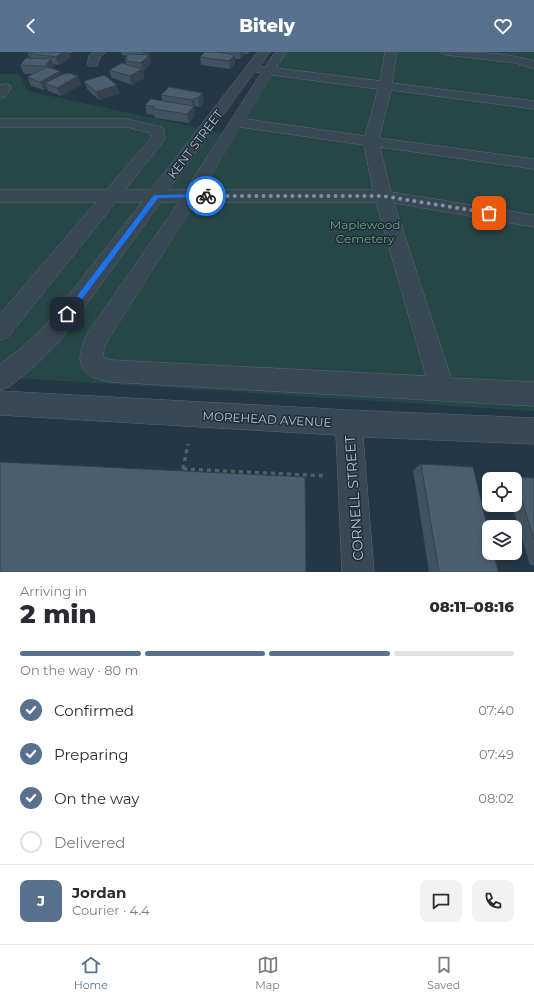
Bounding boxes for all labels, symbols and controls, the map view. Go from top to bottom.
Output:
icon: back [20,15,42,37]
text: Bitely [239,15,295,37]
icon: heart [492,15,514,37]
street label: KENT STREET [164,107,226,181]
courier [186,176,226,216]
icon: bike [195,185,217,207]
pin [472,196,506,230]
icon: bag [478,202,500,224]
park label: Maplewood Cemetery [330,217,400,246]
pin [50,297,84,331]
icon: home [56,303,78,325]
street label: MOREHEAD AVENUE [202,408,332,430]
street label: CORNELL STREET [341,435,367,561]
map controls [482,472,522,560]
button: locate [482,472,522,512]
button: layers [482,520,522,560]
text: Arriving in [20,583,87,599]
text: 08:11–08:16 [429,597,514,616]
text: 2 min [20,598,97,630]
text: On the way · 80 m [20,662,138,678]
icon: check [20,699,42,721]
text: Confirmed [54,701,134,720]
text: 07:40 [478,702,514,718]
icon: check [20,743,42,765]
text: Preparing [54,745,129,764]
text: 07:49 [479,746,514,762]
icon: check [20,787,42,809]
text: On the way [54,789,139,808]
text: 08:02 [478,790,514,806]
text: Delivered [54,833,126,852]
button: chat [420,880,462,922]
button: phone [472,880,514,922]
text: Jordan [72,883,126,902]
text: J [37,891,45,910]
text: Courier · 4.4 [72,902,150,918]
tab: Home [74,954,108,992]
tab: Map [255,954,280,992]
tab: Saved [427,954,460,992]

